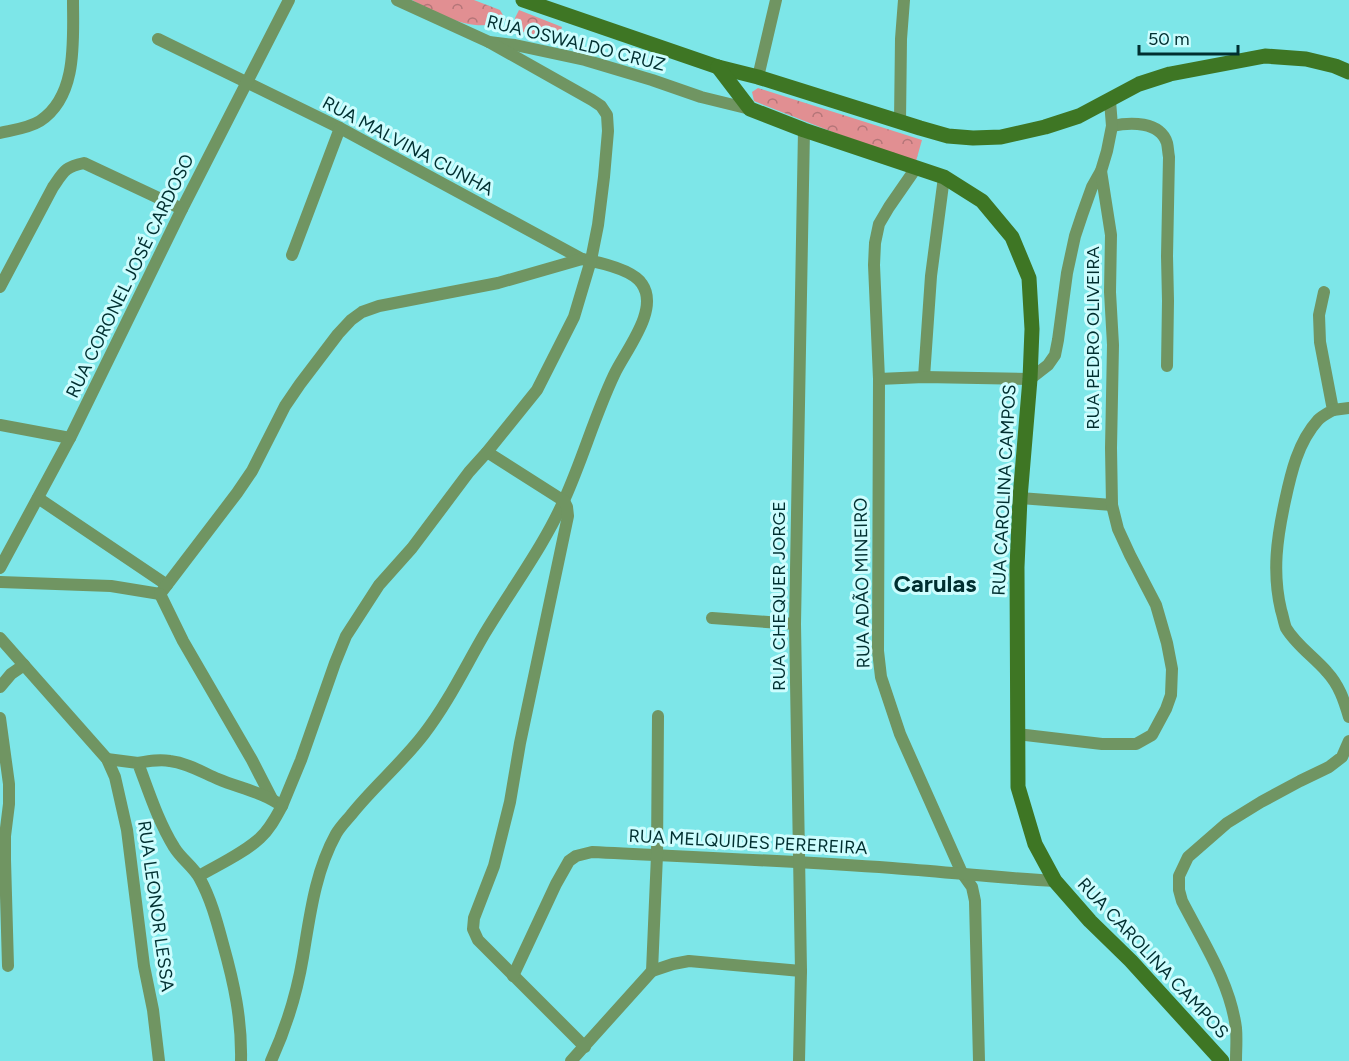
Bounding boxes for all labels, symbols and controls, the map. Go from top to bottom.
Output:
street label: RUA OSWALDO CRUZ [484,10,668,76]
scale bar [1139,18,1238,56]
text: 50 m [1148,28,1190,50]
street label: RUA MALVINA CUNHA [319,92,497,200]
street label: RUA CORONEL JOSÉ CARDOSO [61,151,199,401]
street label: RUA PEDRO OLIVEIRA [1082,246,1104,430]
street label: RUA CAROLINA CAMPOS [987,384,1021,596]
street label: RUA ADÃO MINEIRO [850,497,874,668]
street label: RUA CHEQUER JORGE [768,501,790,691]
district label: Carulas [894,569,976,598]
street label: RUA LEONOR LESSA [133,819,179,993]
street label: RUA MELQUIDES PEREREIRA [628,825,868,859]
street label: RUA CAROLINA CAMPOS [1073,873,1233,1043]

